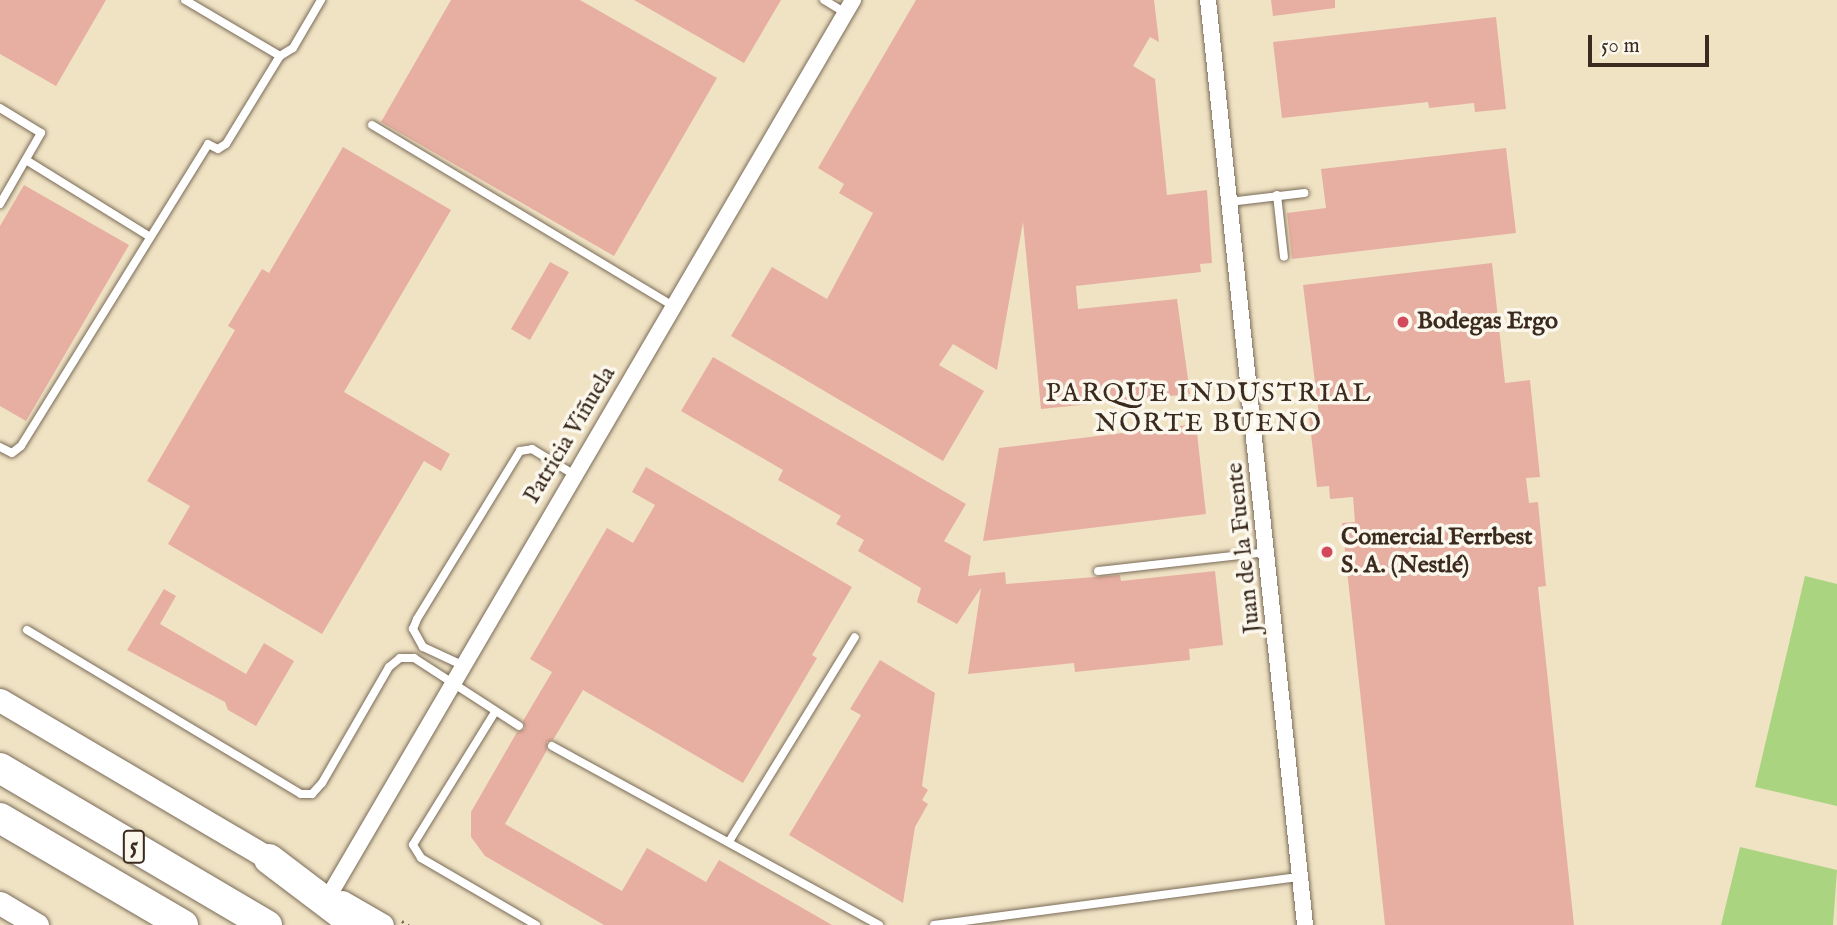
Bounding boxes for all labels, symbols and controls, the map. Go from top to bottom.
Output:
scale bar [1592,21,1713,65]
text: 50 m [1601,33,1640,60]
place label: Bodegas Ergo [1417,308,1558,336]
marker: Bodegas Ergo [1395,314,1411,330]
street label: Patricia Viñuela [518,361,622,509]
district label: PARQUE INDUSTRIAL NORTE BUENO [1048,378,1370,440]
street label: Juan de la Fuente [1221,461,1267,635]
place label: Comercial Ferrbest S. A. (Nestlé) [1341,524,1533,580]
marker: Comercial Ferrbest S. A. (Nestlé) [1319,544,1335,560]
road number: 5 [122,828,146,866]

